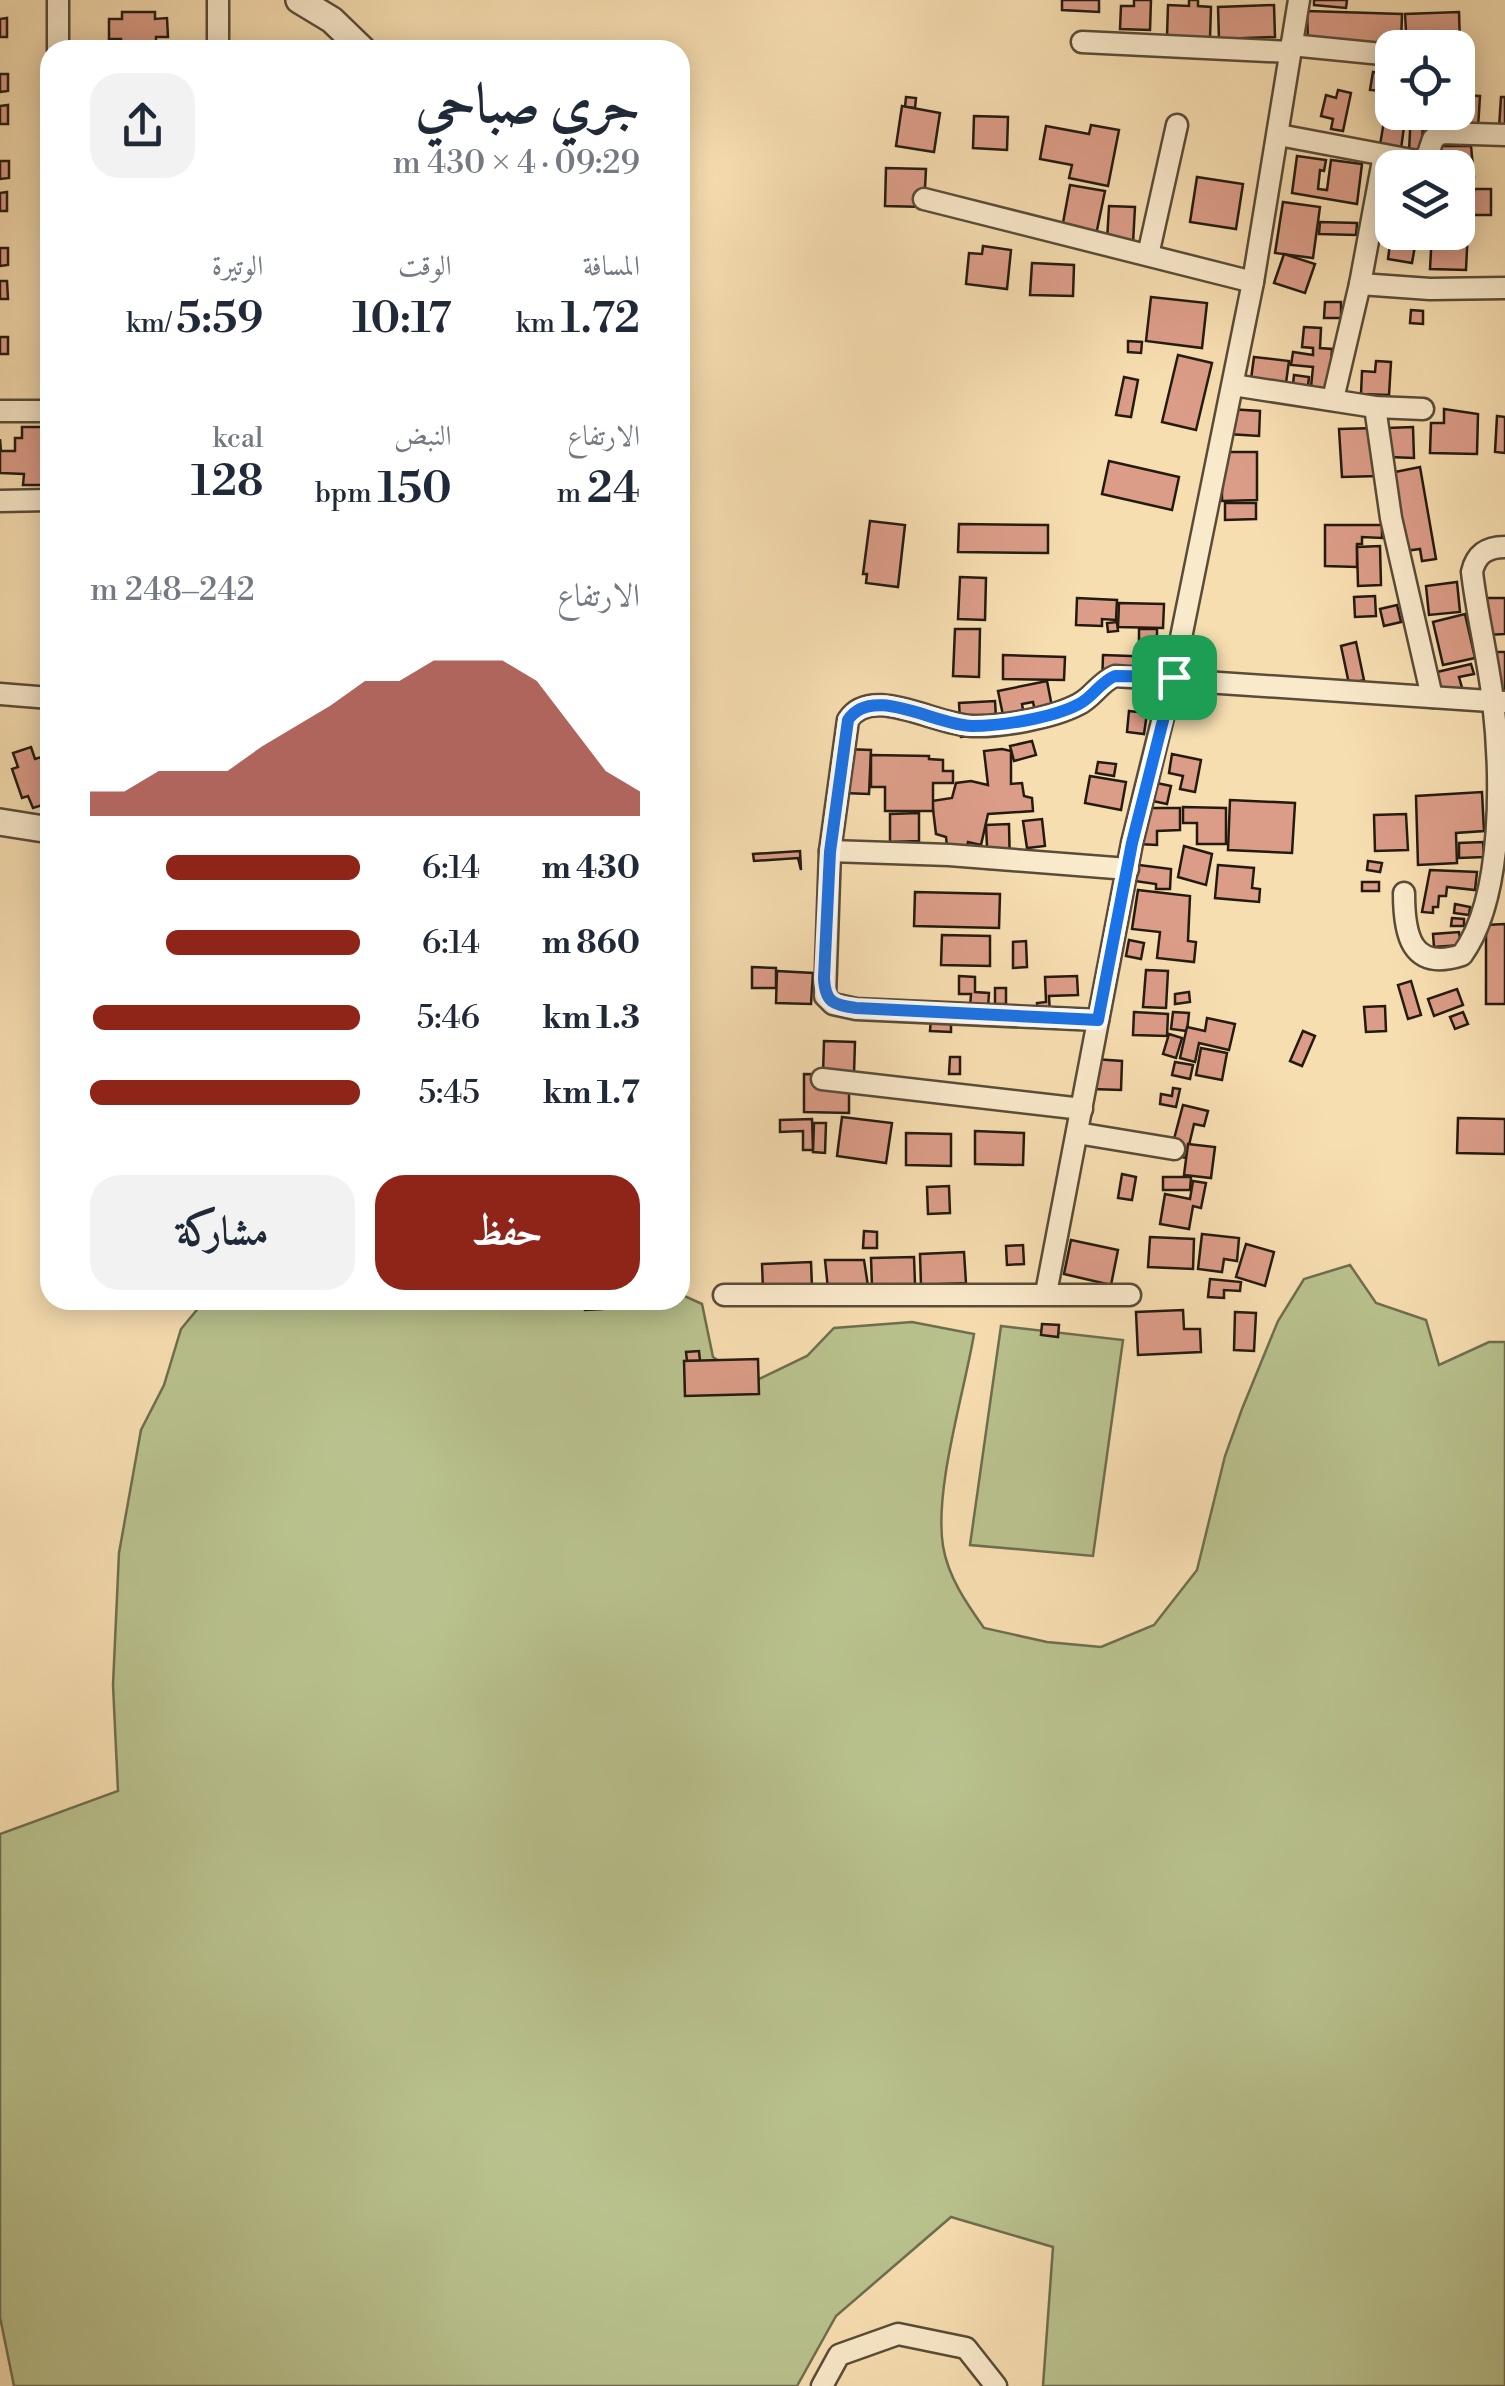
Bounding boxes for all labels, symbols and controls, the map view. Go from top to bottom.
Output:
map controls [1375,30,1475,250]
button: locate [1375,30,1475,130]
text: جري صباحي [416,71,640,140]
button: share [90,73,195,178]
text: 09:29 · 4 × 430 m [393,143,640,183]
button: layers [1375,150,1475,250]
text: الوتيرة [212,249,263,284]
text: الوقت [398,249,452,284]
text: المسافة [583,249,640,284]
text: 5:59 [176,293,263,346]
text: 10:17 [352,293,452,346]
text: 1.72 [561,293,640,346]
text: /km [126,306,176,341]
text: km [516,306,561,341]
text: النبض [394,419,452,454]
text: الارتفاع [567,419,640,454]
text: kcal [213,421,263,456]
text: 128 [191,456,263,509]
text: 150 [377,463,452,516]
text: 24 [587,463,640,516]
text: bpm [315,476,377,511]
text: m [557,476,587,511]
text: 242–248 m [90,570,255,610]
text: الارتفاع [557,576,640,616]
pin [1132,635,1217,720]
icon: arrive [1147,650,1202,705]
text: 6:14 [422,848,480,888]
text: 430 m [542,848,640,888]
text: 6:14 [422,923,480,963]
text: 860 m [542,923,640,963]
text: 5:46 [417,998,480,1038]
text: 1.3 km [542,998,640,1038]
text: 5:45 [418,1073,480,1113]
text: 1.7 km [543,1073,640,1113]
button: مشاركة [90,1175,355,1290]
button: حفظ [375,1175,640,1290]

